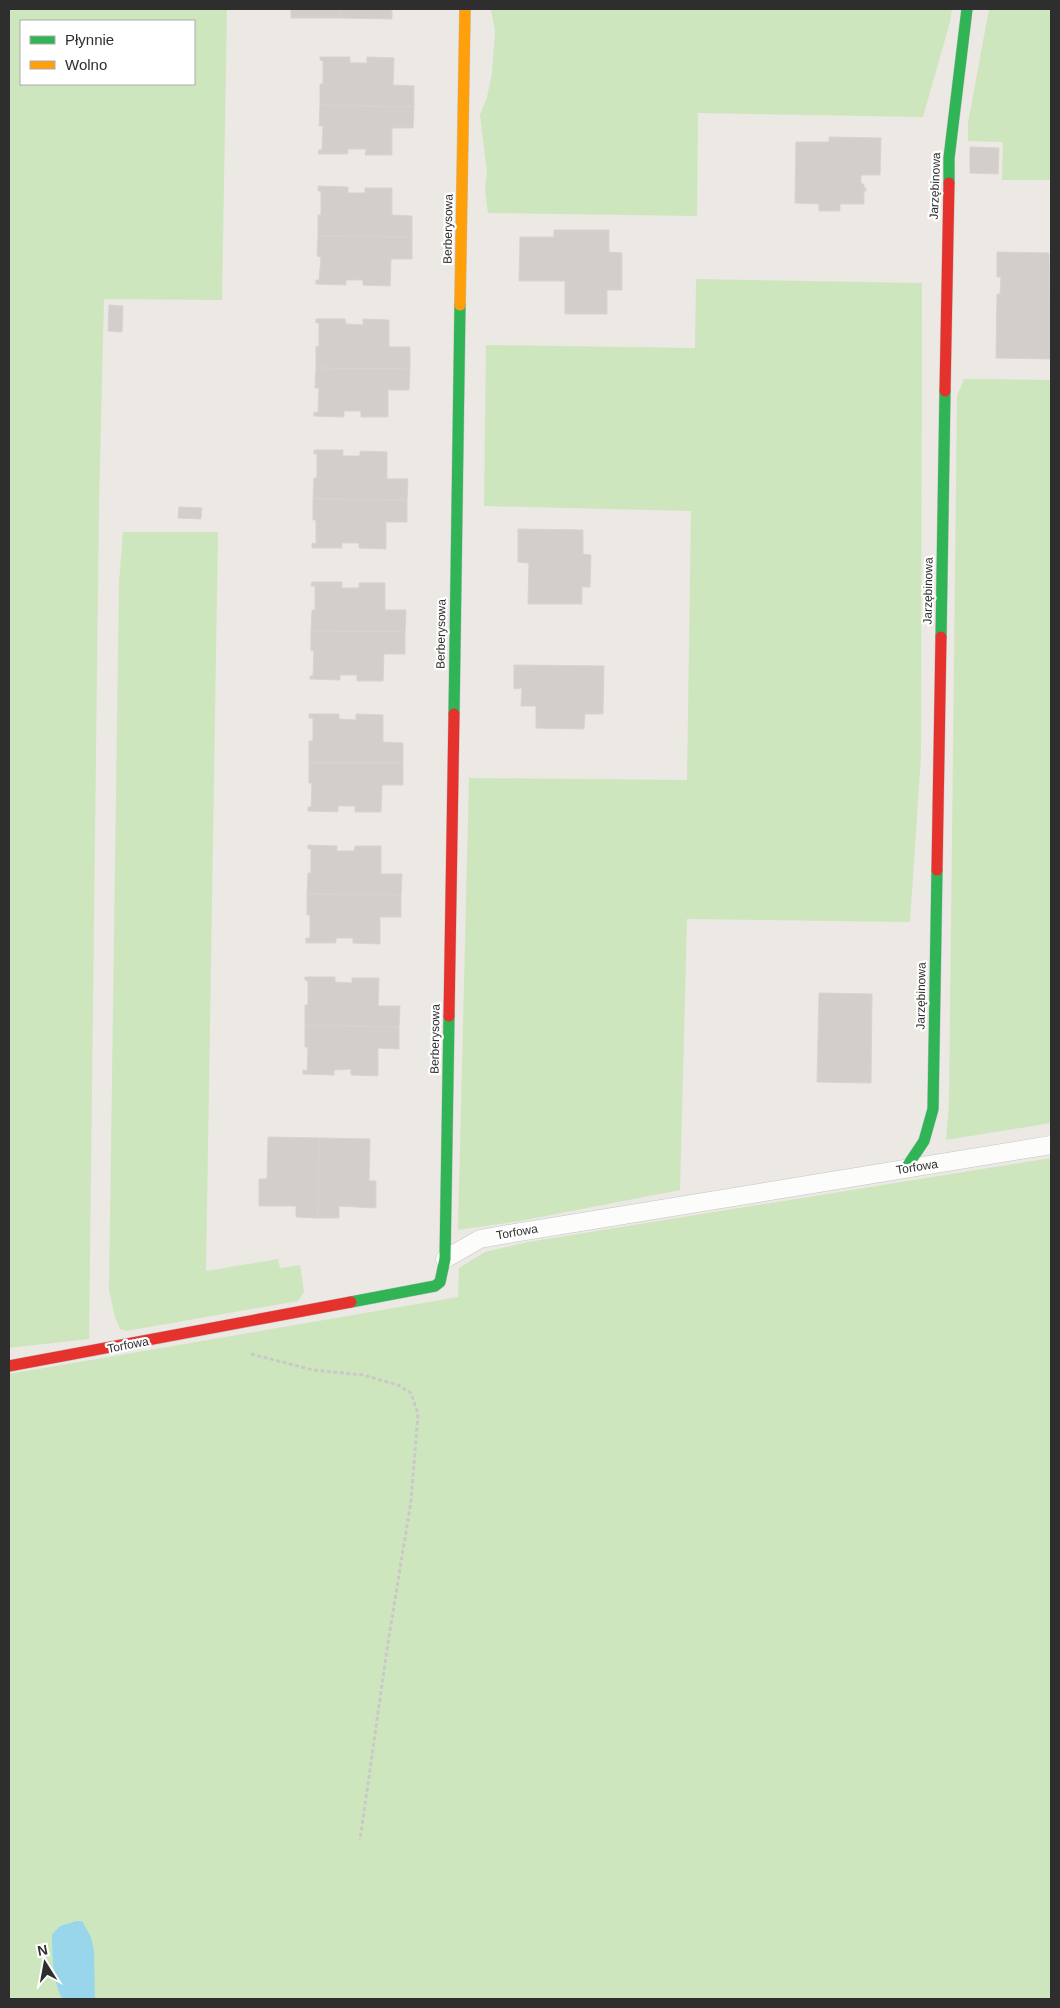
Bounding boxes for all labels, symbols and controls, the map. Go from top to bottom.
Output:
legend [20,20,195,85]
text: Płynnie [65,31,114,48]
text: Wolno [65,56,107,73]
street label: Jarzębinowa [927,152,943,220]
street label: Berberysowa [440,194,456,264]
street label: Jarzębinowa [920,557,936,625]
street label: Berberysowa [433,599,449,669]
street label: Jarzębinowa [913,962,929,1030]
street label: Berberysowa [427,1004,443,1074]
street label: Torfowa [895,1157,939,1177]
street label: Torfowa [495,1221,539,1243]
street label: Torfowa [106,1334,150,1356]
north arrow [20,1938,70,1988]
text: N [36,1941,49,1959]

